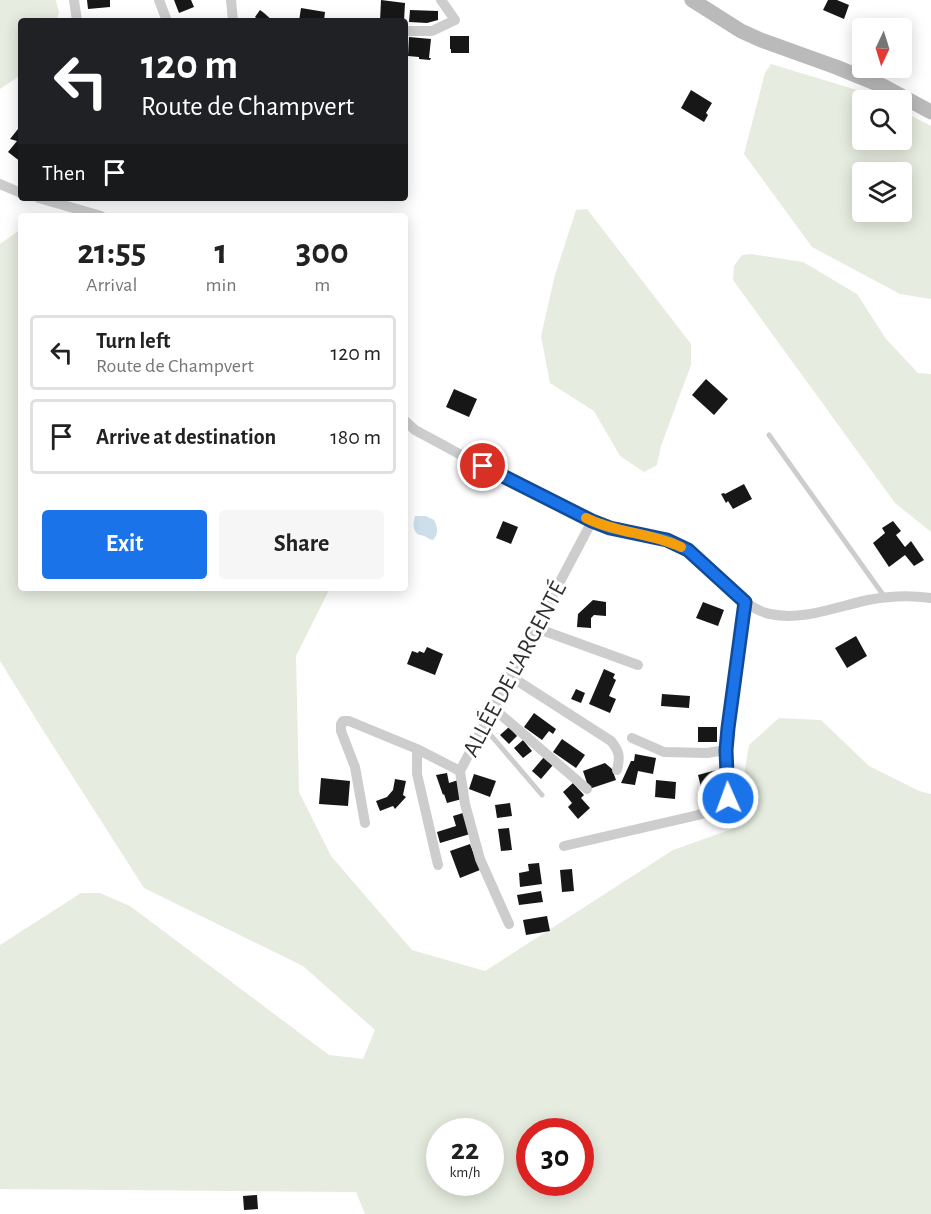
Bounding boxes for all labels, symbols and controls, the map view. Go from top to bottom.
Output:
north arrow [852,18,912,78]
map controls [852,18,912,222]
icon: left [42,42,120,120]
text: 120 m [141,44,238,86]
button: search [852,90,912,150]
text: Route de Champvert [141,93,354,120]
icon: arrive [98,156,131,189]
text: Then [42,162,86,184]
button: layers [852,162,912,222]
text: 21:55 [77,234,146,270]
text: 1 [215,234,228,270]
text: 300 [296,234,349,270]
text: Arrival [86,275,137,295]
text: min [206,275,237,295]
text: m [314,275,330,295]
text: Turn left [96,330,170,352]
icon: left [45,336,78,369]
text: 120 m [331,342,381,364]
text: Route de Champvert [96,356,254,376]
icon: arrive [45,420,78,453]
text: Arrive at destination [96,426,276,448]
text: 180 m [330,426,381,448]
pin [457,440,508,491]
icon: arrive [466,449,499,482]
button: Exit [42,510,207,579]
button: Share [219,510,384,579]
street label: ALLÉE DE L'ARGENTÉ [457,577,571,761]
position arrow [696,766,760,830]
speed limit sign: 30 [516,1118,594,1196]
text: 22 [451,1135,479,1165]
text: km/h [450,1165,480,1180]

